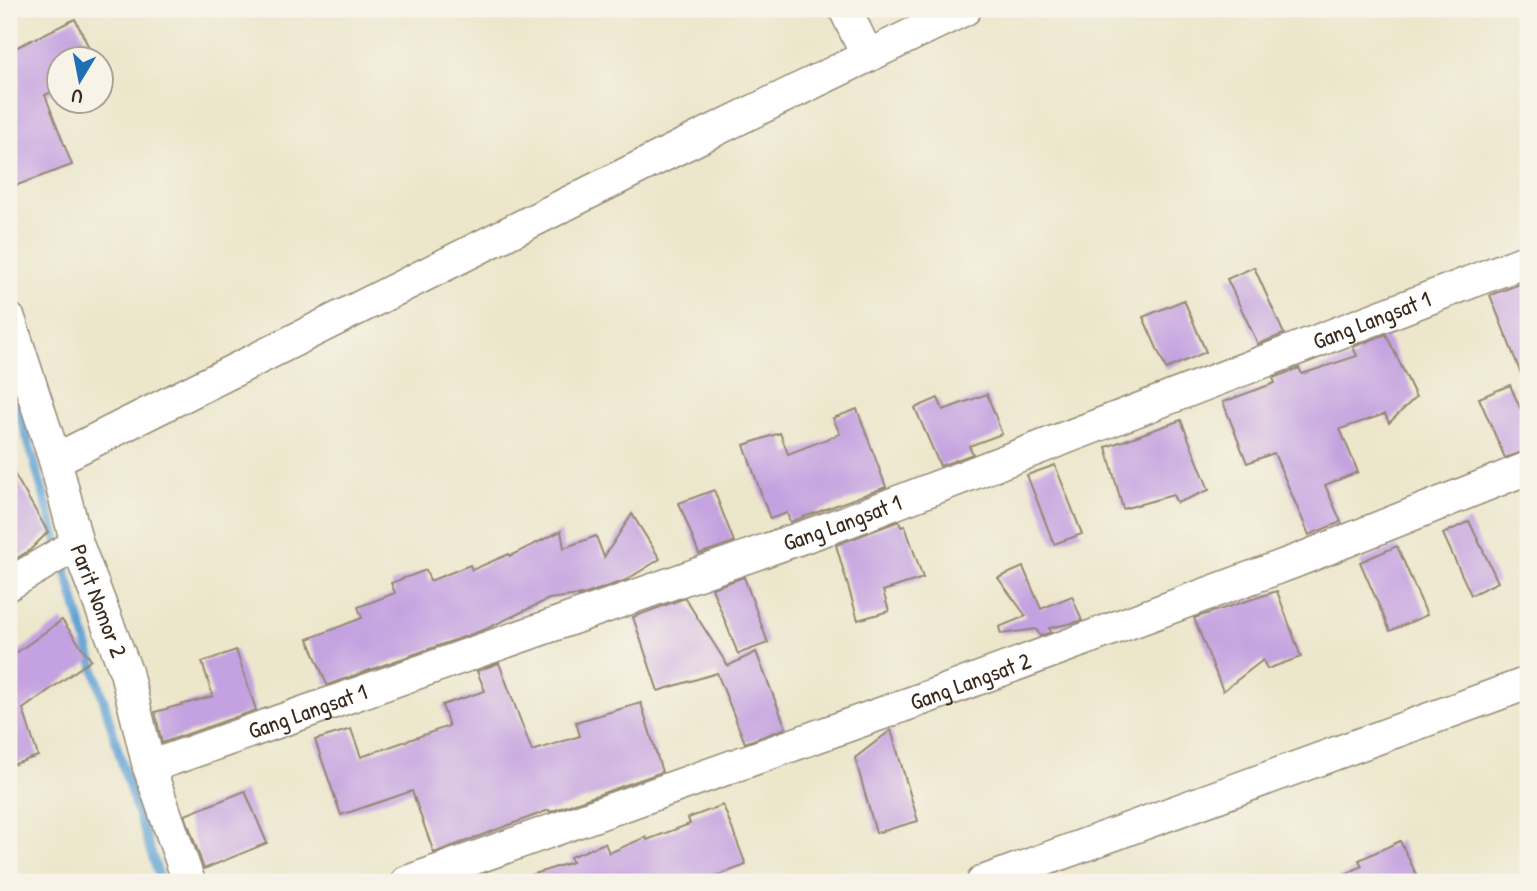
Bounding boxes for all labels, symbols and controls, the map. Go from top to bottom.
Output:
north arrow [46,46,116,116]
text: U [69,83,84,110]
street label: Gang Langsat 1 [1308,283,1435,356]
street label: Gang Langsat 1 [779,486,906,558]
street label: Parit Nomor 2 [64,540,135,662]
street label: Gang Langsat 2 [906,644,1035,717]
street label: Gang Langsat 1 [244,676,371,746]

